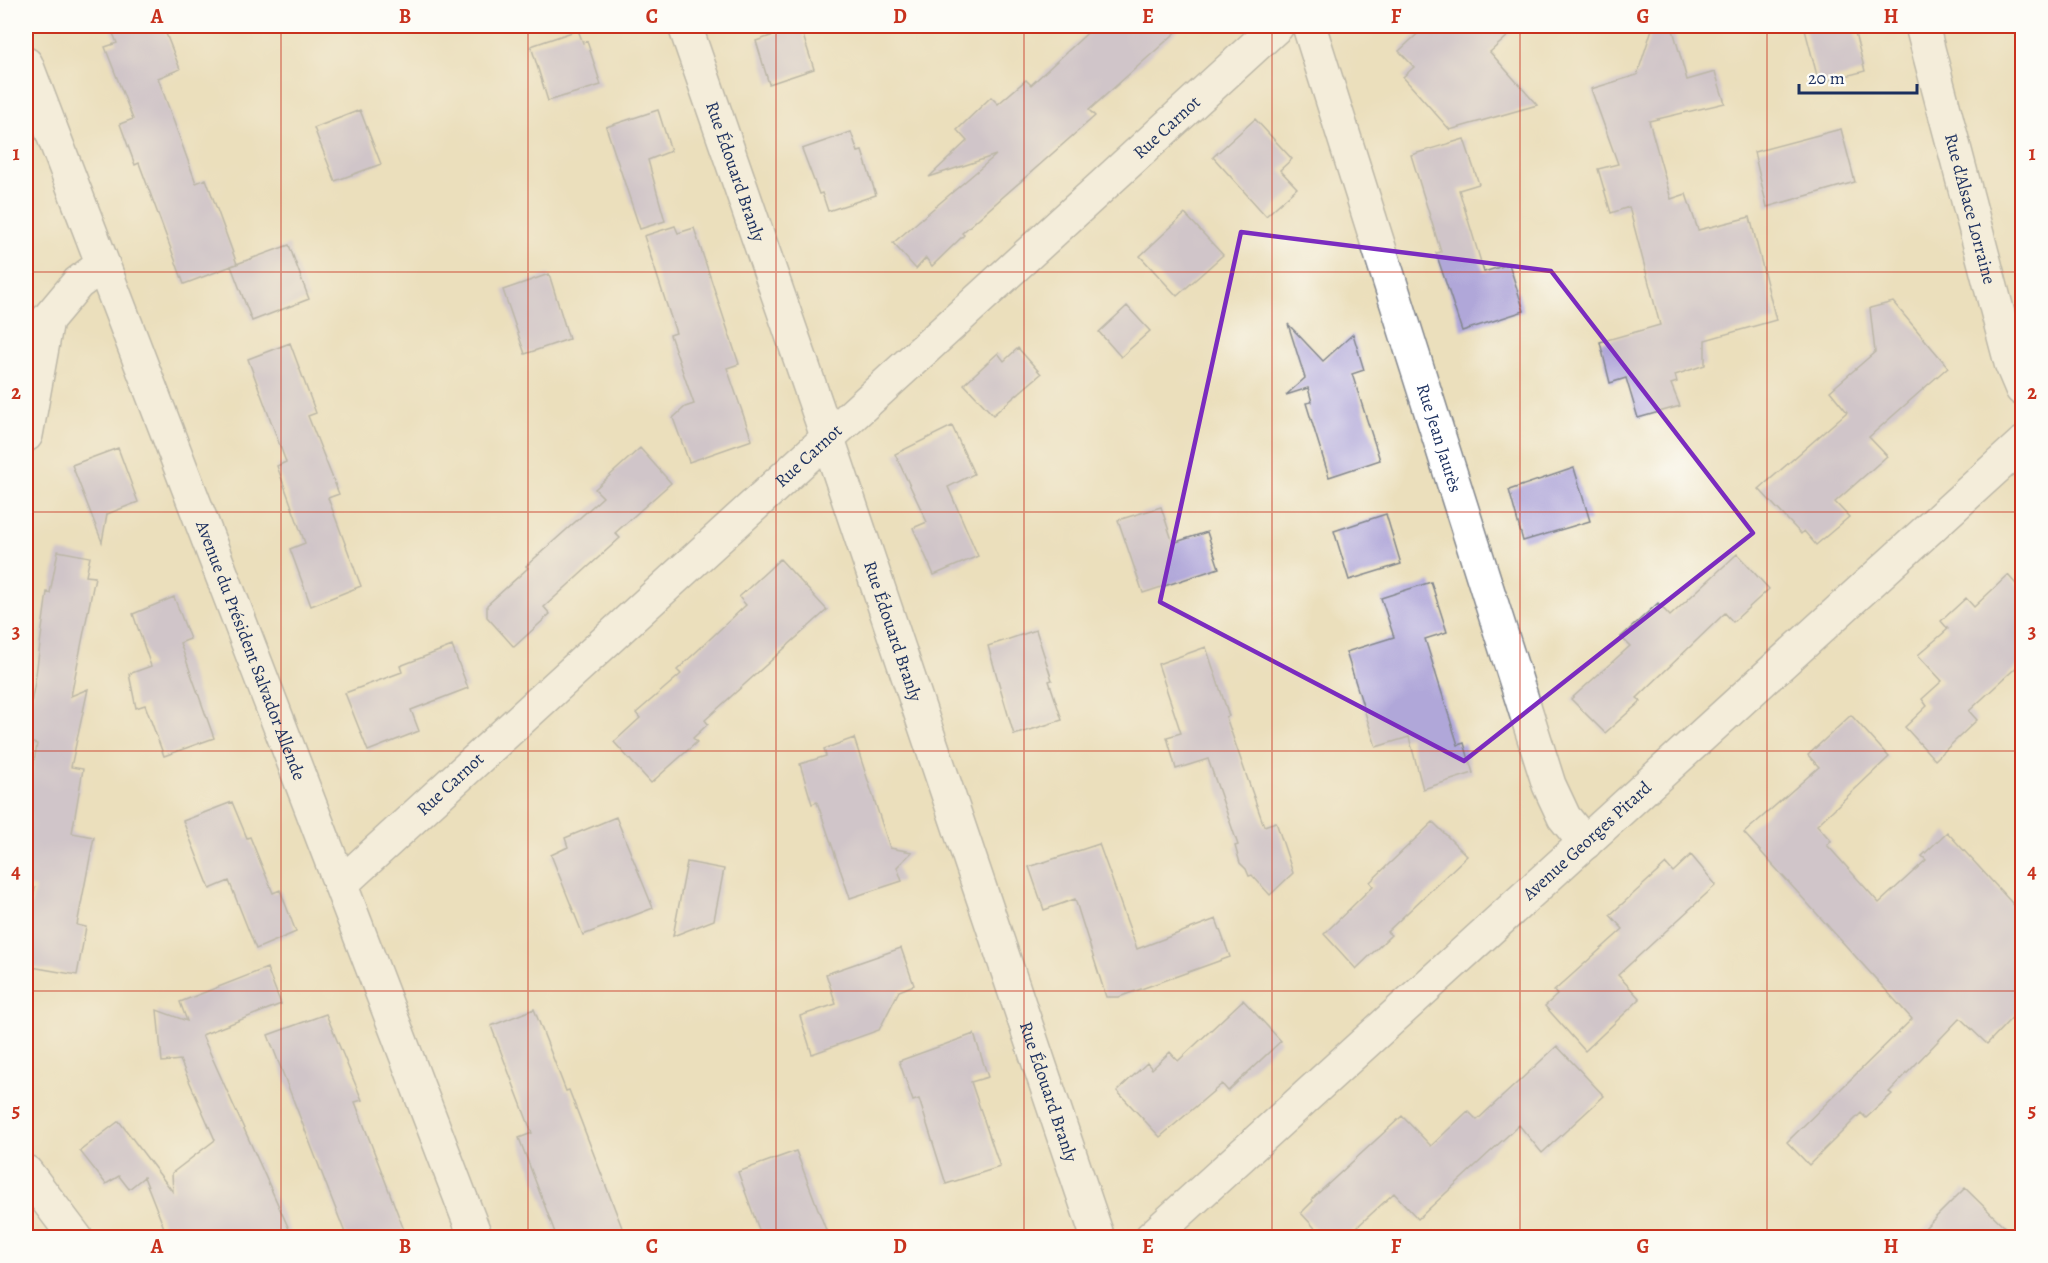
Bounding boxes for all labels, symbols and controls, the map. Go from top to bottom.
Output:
text: A [150,3,164,30]
text: B [399,3,411,30]
text: C [646,3,658,30]
text: D [893,3,907,30]
text: E [1142,3,1154,30]
text: F [1391,3,1402,30]
text: G [1636,3,1650,30]
text: H [1884,3,1899,30]
scale bar [1799,57,1918,95]
text: 20 m [1808,66,1845,90]
street label: Rue Carnot [1128,90,1205,164]
street label: Rue Édouard Branly [700,98,771,246]
street label: Rue d'Alsace Lorraine [1939,131,2002,287]
text: 1 [12,140,20,167]
text: 1 [2028,140,2036,167]
text: 2 [11,379,21,406]
text: 2 [2027,379,2037,406]
street label: Rue Jean Jaurès [1411,381,1468,495]
street label: Rue Carnot [770,419,847,493]
street label: Avenue du Président Salvador Allende [190,516,311,784]
street label: Rue Édouard Branly [858,558,928,706]
text: 3 [12,618,20,645]
text: 3 [2028,618,2036,645]
street label: Rue Carnot [411,747,489,821]
street label: Avenue Georges Pitard [1517,775,1657,906]
text: 4 [11,858,21,885]
text: 4 [2027,858,2037,885]
street label: Rue Édouard Branly [1014,1018,1084,1166]
text: 5 [12,1097,20,1124]
text: 5 [2028,1097,2036,1124]
text: A [150,1233,164,1260]
text: B [399,1233,411,1260]
text: C [646,1233,658,1260]
text: D [893,1233,907,1260]
text: E [1142,1233,1154,1260]
text: F [1391,1233,1402,1260]
text: G [1636,1233,1650,1260]
text: H [1884,1233,1899,1260]

